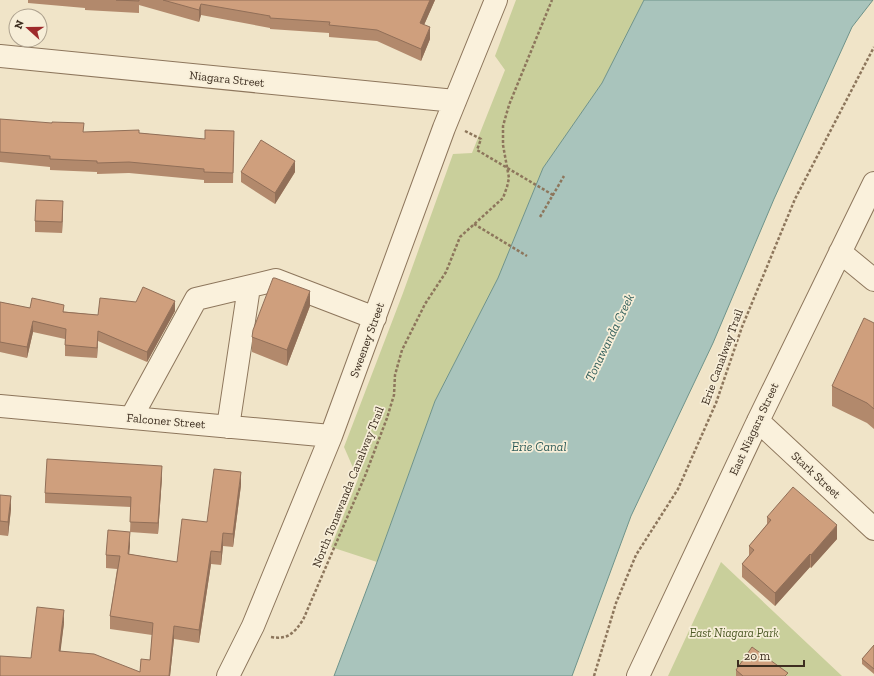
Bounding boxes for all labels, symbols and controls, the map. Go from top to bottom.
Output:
north arrow [8,8,48,48]
text: N [12,18,27,31]
street label: Niagara Street [189,68,266,90]
water label: Tonawanda Creek [582,291,637,383]
street label: Sweeney Street [347,300,387,380]
street label: Erie Canalway Trail [698,307,746,407]
street label: East Niagara Street [726,380,782,478]
street label: North Tonawanda Canalway Trail [309,404,387,570]
street label: Falconer Street [126,411,206,431]
water label: Erie Canal [512,439,567,454]
street label: Stark Street [788,449,844,502]
park label: East Niagara Park [689,626,779,640]
scale bar [738,642,804,668]
text: 20 m [744,649,771,663]

